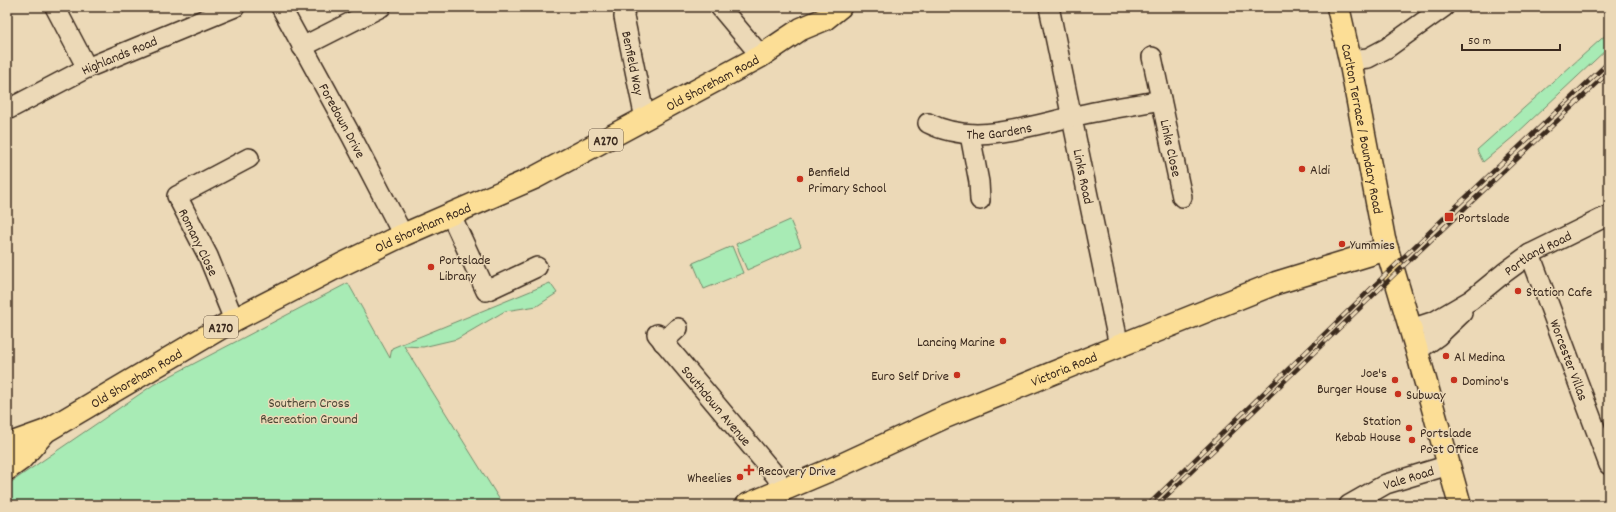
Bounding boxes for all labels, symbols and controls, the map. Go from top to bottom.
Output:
scale bar [1462,26,1560,52]
street label: Benfield Way [615,29,648,98]
street label: Highlands Road [78,32,161,81]
text: 50 m [1468,33,1491,50]
street label: Carlton Terrace / Boundary Road [1335,42,1387,216]
street label: Old Shoreham Road [663,51,763,117]
street label: Foredown Drive [313,80,369,162]
street label: The Gardens [966,118,1034,146]
street label: Links Close [1154,118,1185,179]
road number: A270 [589,129,623,151]
street label: Links Road [1067,147,1097,206]
place label: Aldi [1310,161,1331,181]
place label: Benfield Primary School [808,163,887,199]
marker: Aldi [1297,164,1307,174]
marker: Benfield Primary School [795,174,805,184]
street label: Old Shoreham Road [372,199,475,259]
street label: Romany Close [172,206,222,280]
place label: Portslade [1458,209,1509,229]
marker: Portslade [1443,211,1455,223]
street label: Portland Road [1501,227,1576,282]
place label: Yummies [1350,236,1395,256]
marker: Yummies [1337,239,1347,249]
place label: Portslade Library [439,251,490,287]
marker: Portslade Library [426,262,436,272]
place label: Station Cafe [1526,283,1592,303]
marker: Station Cafe [1513,286,1523,296]
road number: A270 [204,316,238,338]
street label: Worcester Villas [1543,317,1592,404]
place label: Lancing Marine [917,333,995,353]
marker: Lancing Marine [998,336,1008,346]
street label: Old Shoreham Road [87,345,187,414]
street label: Victoria Road [1028,348,1101,393]
place label: Al Medina [1454,348,1505,368]
marker: Al Medina [1441,351,1451,361]
street label: Southdown Avenue [675,362,755,451]
place label: Joe's Burger House [1317,364,1387,400]
place label: Euro Self Drive [871,367,949,387]
marker: Euro Self Drive [952,370,962,380]
place label: Domino's [1462,372,1509,392]
marker: Joe's Burger House [1390,375,1400,385]
marker: Domino's [1449,375,1459,385]
place label: Subway [1406,386,1446,406]
marker: Subway [1393,389,1403,399]
park label: Southern Cross Recreation Ground [260,394,358,430]
place label: Station Kebab House [1335,412,1401,448]
marker: Station Kebab House [1404,423,1414,433]
place label: Portslade Post Office [1420,424,1478,460]
marker: Portslade Post Office [1407,435,1417,445]
place label: Recovery Drive [758,462,836,482]
street label: Vale Road [1381,462,1437,496]
marker: Recovery Drive [743,464,755,476]
place label: Wheelies [687,469,732,489]
marker: Wheelies [735,472,745,482]

